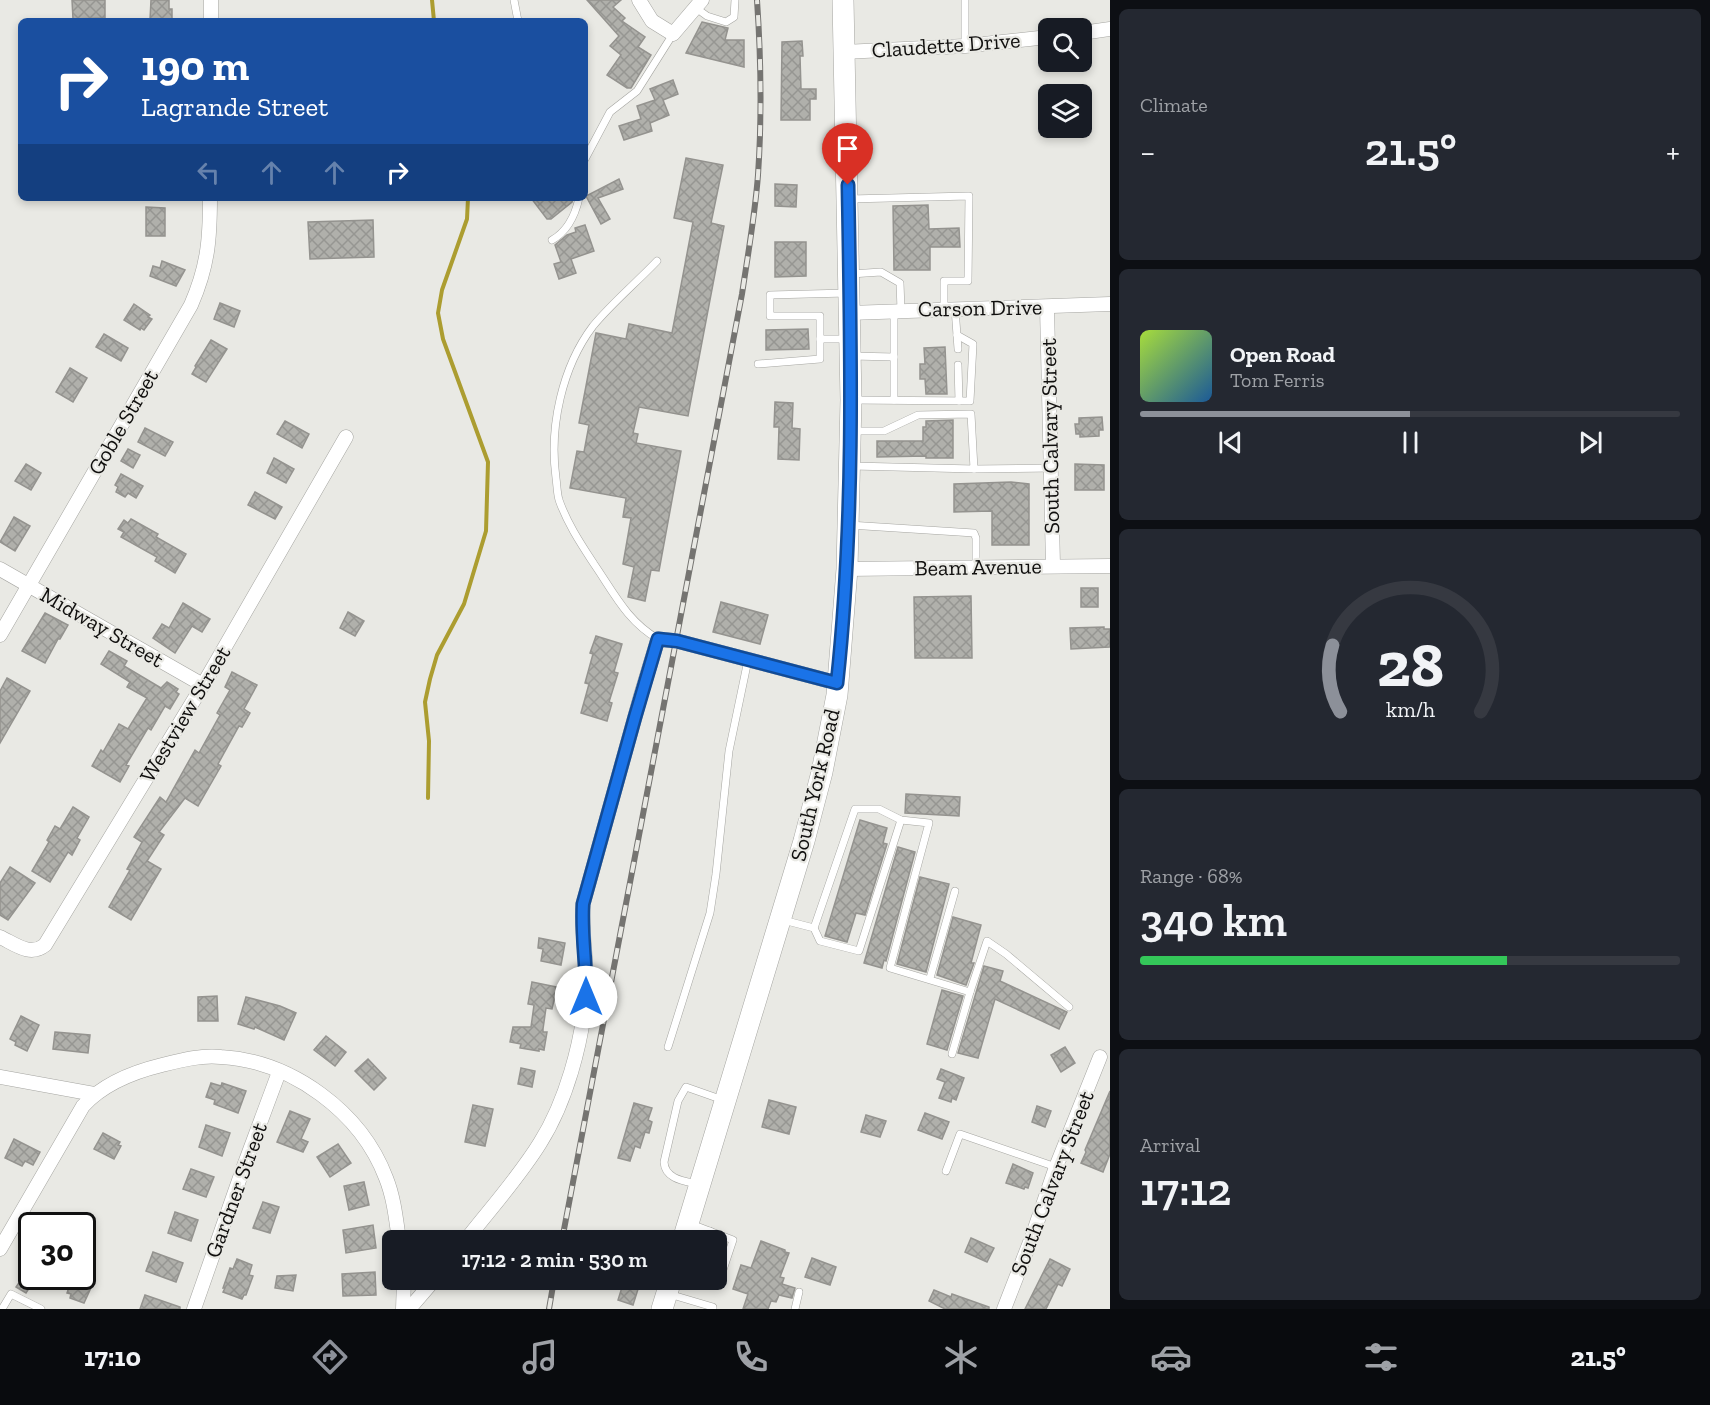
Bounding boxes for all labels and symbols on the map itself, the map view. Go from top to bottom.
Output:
street label: Claudette Drive [871,26,1021,64]
pin [822,123,873,185]
street label: Carson Drive [918,293,1042,323]
street label: South Calvary Street [1035,337,1065,534]
street label: Goble Street [82,364,164,480]
street label: Beam Avenue [914,552,1042,582]
street label: Midway Street [35,581,169,674]
street label: Westview Street [134,640,237,787]
street label: South York Road [784,706,846,864]
position arrow [554,965,618,1029]
street label: South Calvary Street [1004,1086,1100,1279]
street label: Gardner Street [199,1118,273,1261]
speed limit sign: 30 [18,1212,96,1290]

